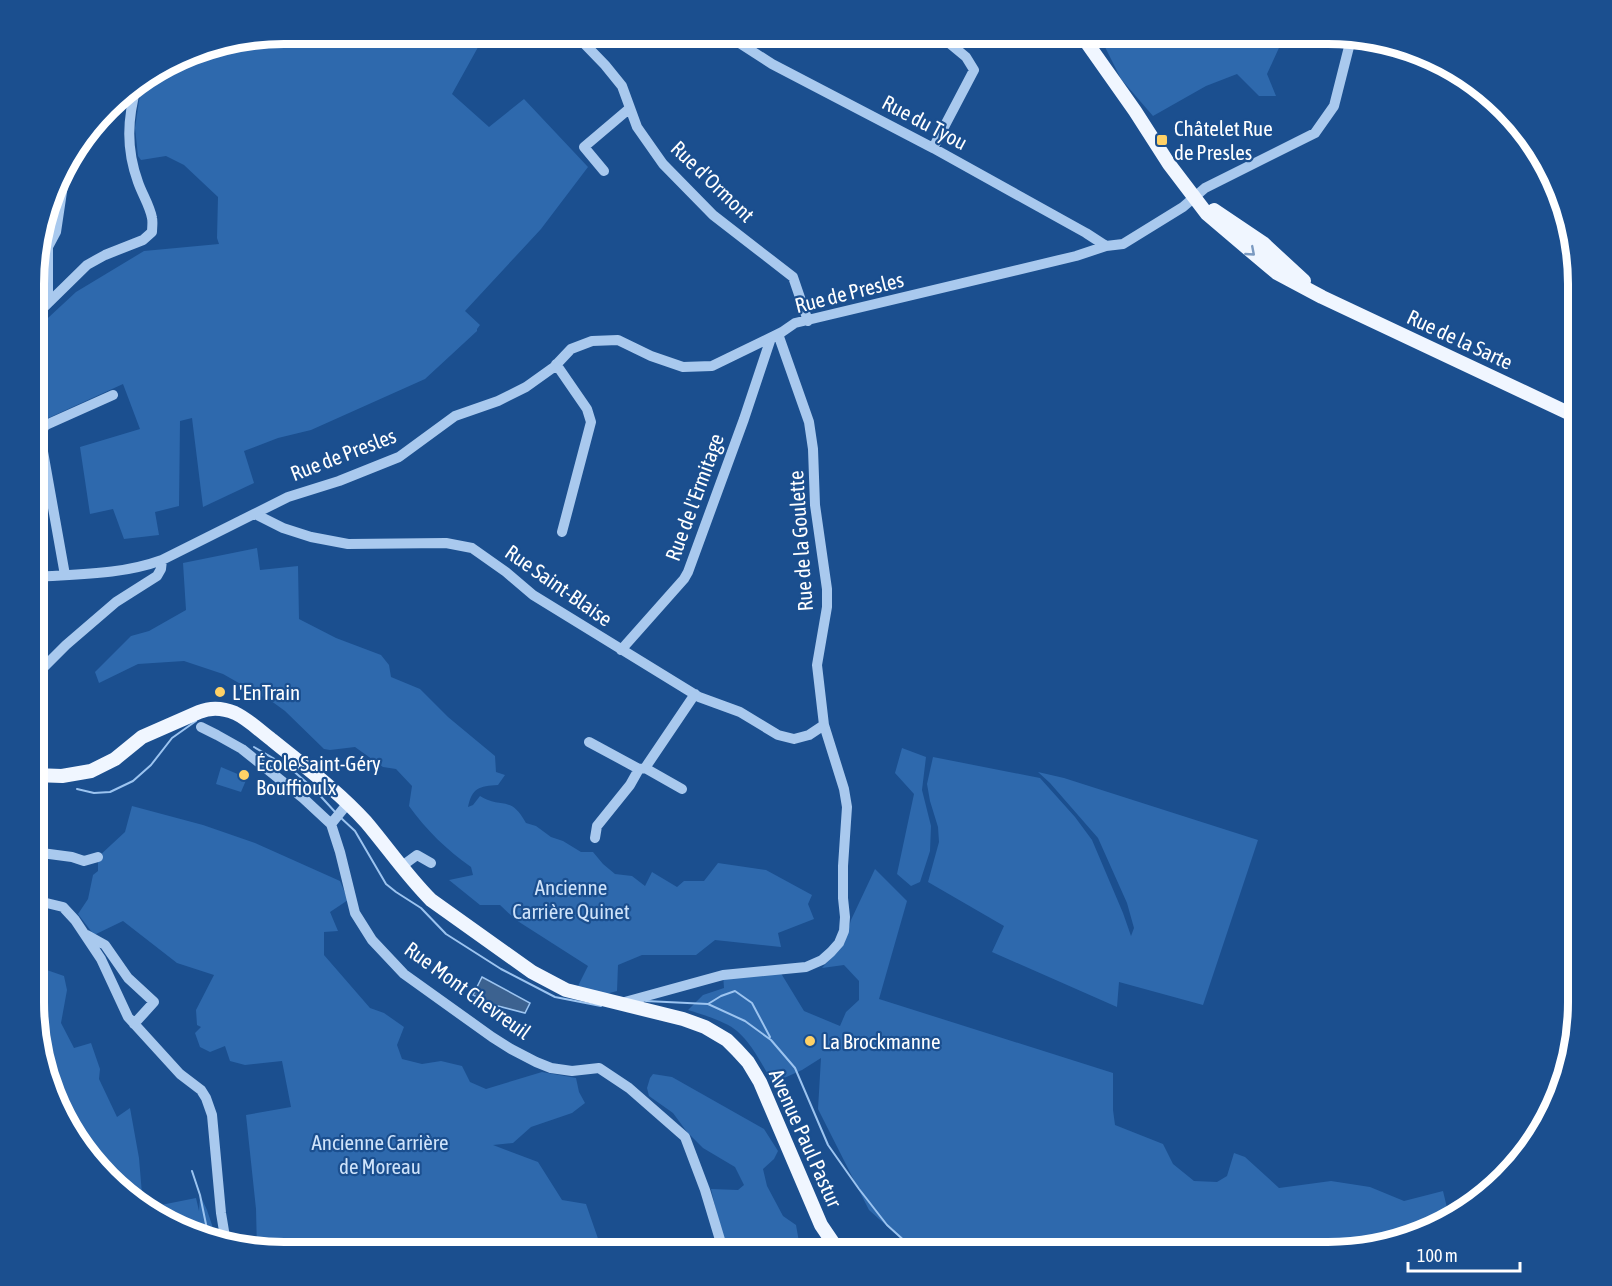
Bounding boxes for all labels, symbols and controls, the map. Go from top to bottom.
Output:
street label: Rue du Tyou [878,90,972,154]
place label: Châtelet Rue de Presles [1174,116,1273,164]
marker: Châtelet Rue de Presles [1155,133,1169,147]
street label: Rue d'Ormont [666,136,760,226]
one-way arrow [1244,245,1255,256]
street label: Rue de Presles [792,267,906,317]
street label: Rue de la Sarte [1403,304,1517,374]
street label: Rue de Presles [287,423,399,485]
street label: Rue de l'Ermitage [660,430,728,564]
street label: Rue de la Goulette [783,470,817,612]
street label: Rue Saint-Blaise [501,539,617,631]
place label: L'EnTrain [232,680,300,704]
marker: L'EnTrain [213,685,227,699]
place label: École Saint-Géry Bouffioulx [256,751,381,799]
marker: École Saint-Géry Bouffioulx [237,768,251,782]
park label: Ancienne Carrière Quinet [512,875,630,923]
street label: Rue Mont Chevreuil [400,936,536,1044]
place label: La Brockmanne [822,1029,941,1053]
marker: La Brockmanne [803,1034,817,1048]
street label: Avenue Paul Pastur [765,1065,848,1212]
park label: Ancienne Carrière de Moreau [311,1130,449,1178]
scale bar [1408,1235,1520,1273]
text: 100 m [1417,1245,1458,1266]

